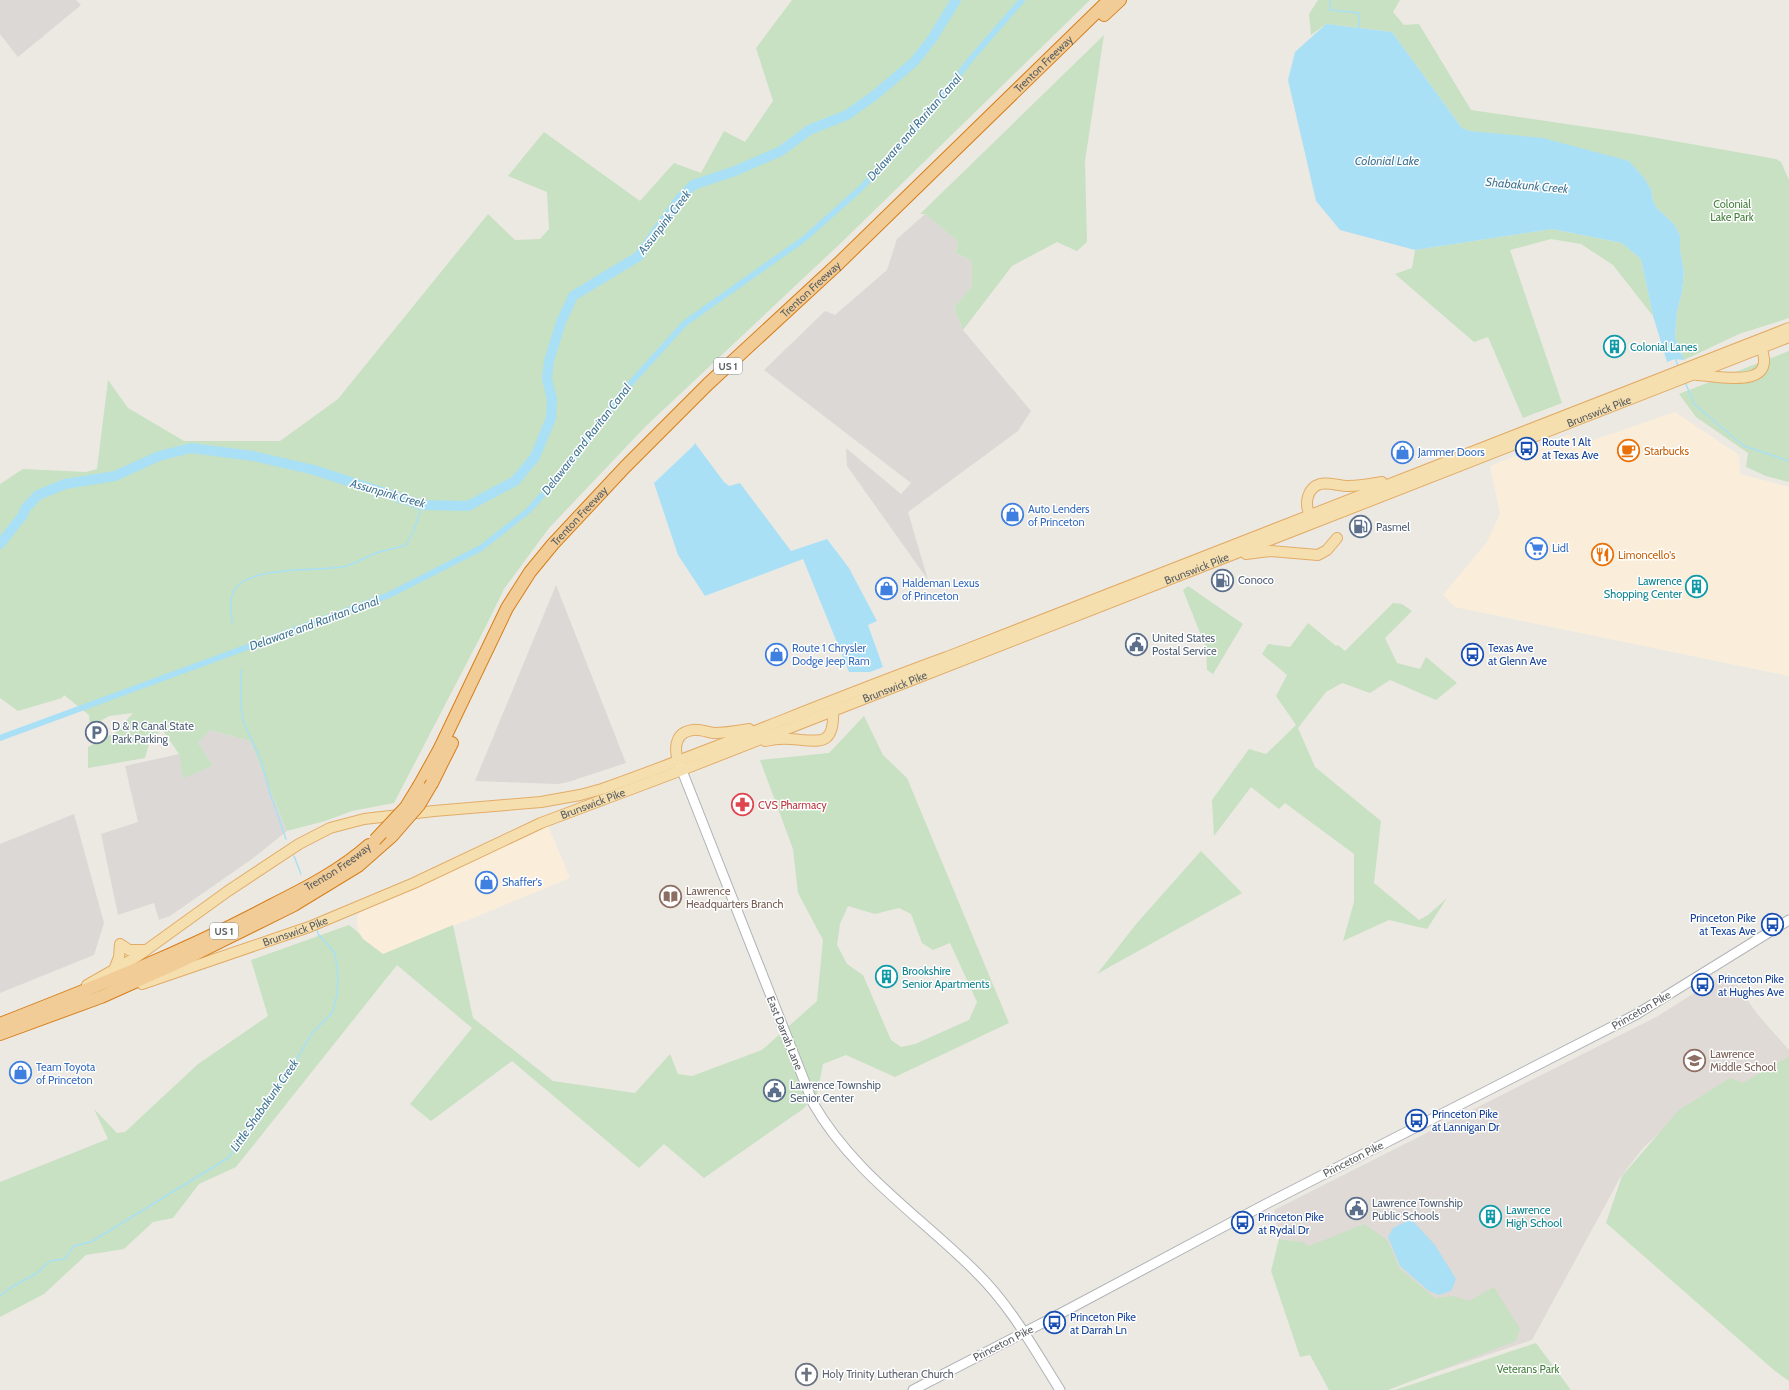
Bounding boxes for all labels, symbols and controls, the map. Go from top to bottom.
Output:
street label: Trenton Freeway [1011,32,1076,96]
water label: Delaware and Raritan Canal [863,70,965,184]
water label: Colonial Lake [1355,153,1420,168]
water label: Shabakunk Creek [1485,174,1570,196]
water label: Assunpink Creek [634,186,694,258]
park label: Colonial Lake Park [1710,197,1754,224]
street label: Trenton Freeway [778,258,844,320]
building icon: Colonial Lanes [1601,334,1627,360]
place label: Colonial Lanes [1630,340,1698,354]
road number: US 1 [714,358,742,374]
water label: Delaware and Raritan Canal [538,380,634,498]
street label: Brunswick Pike [1565,392,1634,430]
bus stop icon: Route 1 Alt at Texas Ave [1514,435,1540,461]
place label: Route 1 Alt at Texas Ave [1542,435,1599,462]
cafe icon: Starbucks [1616,438,1642,464]
shop icon: Jammer Doors [1390,439,1416,465]
place label: Starbucks [1644,444,1690,458]
place label: Jammer Doors [1417,445,1485,459]
water label: Assunpink Creek [348,475,428,511]
street label: Trenton Freeway [548,483,611,549]
shop icon: Auto Lenders of Princeton [999,502,1025,528]
place label: Auto Lenders of Princeton [1028,502,1090,529]
fuel station icon: Pasmel [1347,514,1373,540]
place label: Pasmel [1376,520,1410,534]
supermarket icon: Lidl [1524,535,1550,561]
place label: Lidl [1552,541,1569,555]
restaurant icon: Limoncello's [1590,542,1616,568]
place label: Limoncello's [1618,548,1676,562]
street label: Brunswick Pike [1162,550,1231,588]
fuel station icon: Conoco [1209,567,1235,593]
place label: Conoco [1238,573,1274,587]
place label: Lawrence Shopping Center [1604,574,1683,601]
building icon: Lawrence Shopping Center [1684,574,1710,600]
shop icon: Haldeman Lexus of Princeton [873,576,899,602]
place label: Haldeman Lexus of Princeton [902,576,980,603]
water label: Delaware and Raritan Canal [247,592,381,653]
public building icon: United States Postal Service [1123,631,1149,657]
place label: United States Postal Service [1152,631,1217,658]
shop icon: Route 1 Chrysler Dodge Jeep Ram [764,641,790,667]
place label: Route 1 Chrysler Dodge Jeep Ram [792,641,870,668]
bus stop icon: Texas Ave at Glenn Ave [1460,641,1486,667]
place label: Texas Ave at Glenn Ave [1488,641,1547,668]
street label: Brunswick Pike [861,668,930,706]
parking icon: D & R Canal State Park Parking [84,719,110,745]
place label: D & R Canal State Park Parking [112,719,194,746]
street label: Brunswick Pike [558,785,627,822]
pharmacy icon: CVS Pharmacy [729,792,755,818]
place label: CVS Pharmacy [758,798,827,812]
street label: Trenton Freeway [302,839,374,894]
shop icon: Shaffer's [473,869,499,895]
place label: Shaffer's [502,875,543,889]
library icon: Lawrence Headquarters Branch [657,884,683,910]
place label: Lawrence Headquarters Branch [686,884,783,911]
place label: Princeton Pike at Texas Ave [1690,911,1756,938]
bus stop icon: Princeton Pike at Texas Ave [1759,911,1785,937]
street label: Brunswick Pike [261,913,330,949]
road number: US 1 [210,923,238,939]
building icon: Brookshire Senior Apartments [873,964,899,990]
place label: Brookshire Senior Apartments [902,964,990,991]
bus stop icon: Princeton Pike at Hughes Ave [1689,972,1715,998]
place label: Princeton Pike at Hughes Ave [1718,972,1785,999]
street label: Princeton Pike [1609,987,1673,1033]
street label: East Darrah Lane [764,994,806,1072]
school or university icon: Lawrence Middle School [1682,1047,1708,1073]
place label: Lawrence Middle School [1710,1047,1776,1074]
water label: Little Shabakunk Creek [227,1055,302,1154]
shop icon: Team Toyota of Princeton [7,1060,33,1086]
place label: Team Toyota of Princeton [36,1060,96,1087]
public building icon: Lawrence Township Senior Center [762,1078,788,1104]
place label: Lawrence Township Senior Center [790,1078,881,1105]
bus stop icon: Princeton Pike at Lannigan Dr [1404,1107,1430,1133]
place label: Princeton Pike at Lannigan Dr [1432,1107,1500,1134]
street label: Princeton Pike [1320,1138,1386,1180]
public building icon: Lawrence Township Public Schools [1343,1196,1369,1222]
place label: Lawrence Township Public Schools [1372,1196,1463,1223]
building icon: Lawrence High School [1477,1203,1503,1229]
place label: Lawrence High School [1506,1203,1562,1230]
bus stop icon: Princeton Pike at Rydal Dr [1229,1210,1255,1236]
place label: Princeton Pike at Rydal Dr [1258,1210,1324,1237]
bus stop icon: Princeton Pike at Darrah Ln [1042,1310,1068,1336]
place label: Princeton Pike at Darrah Ln [1070,1310,1136,1337]
street label: Princeton Pike [970,1322,1036,1364]
church icon: Holy Trinity Lutheran Church [794,1361,820,1387]
park label: Veterans Park [1497,1362,1559,1376]
place label: Holy Trinity Lutheran Church [822,1367,954,1381]

